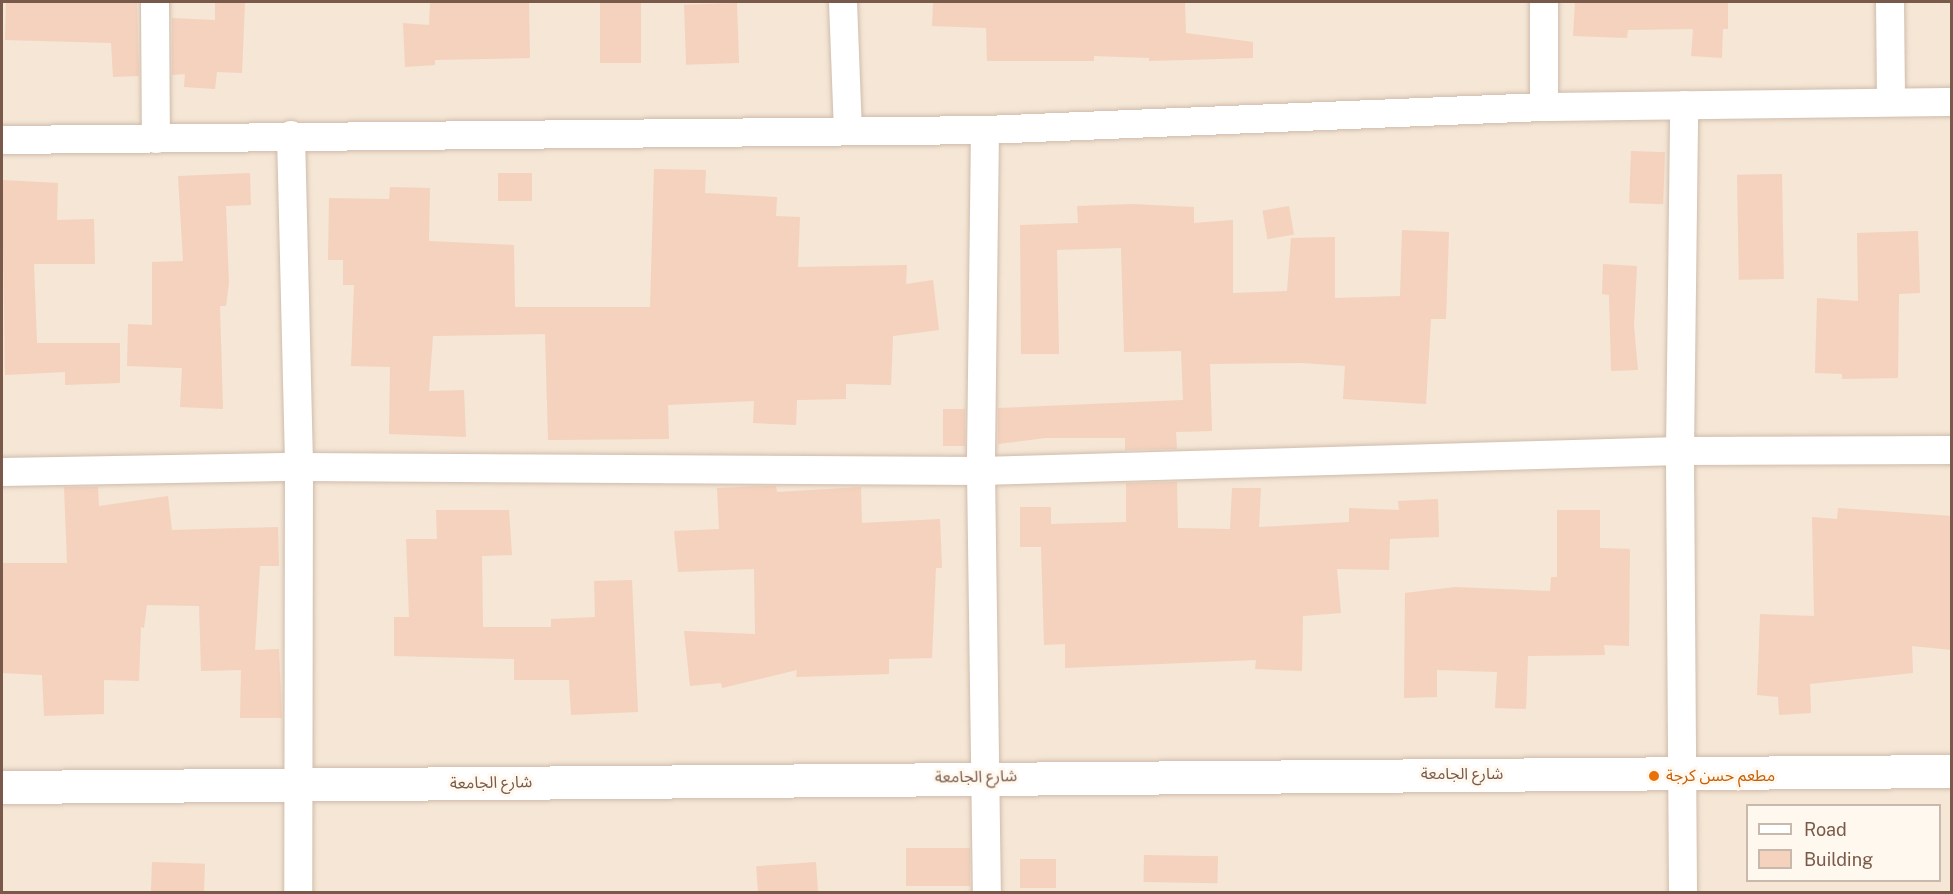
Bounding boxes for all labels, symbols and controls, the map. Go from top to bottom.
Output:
street label: شارع الجامعة [1421,764,1503,784]
place label: مطعم حسن كرجة [1666,766,1775,786]
street label: شارع الجامعة [935,767,1017,787]
marker: مطعم حسن كرجة [1647,769,1661,783]
street label: شارع الجامعة [450,773,532,793]
legend [1746,804,1941,882]
text: Road [1804,819,1847,840]
text: Building [1804,849,1873,870]

